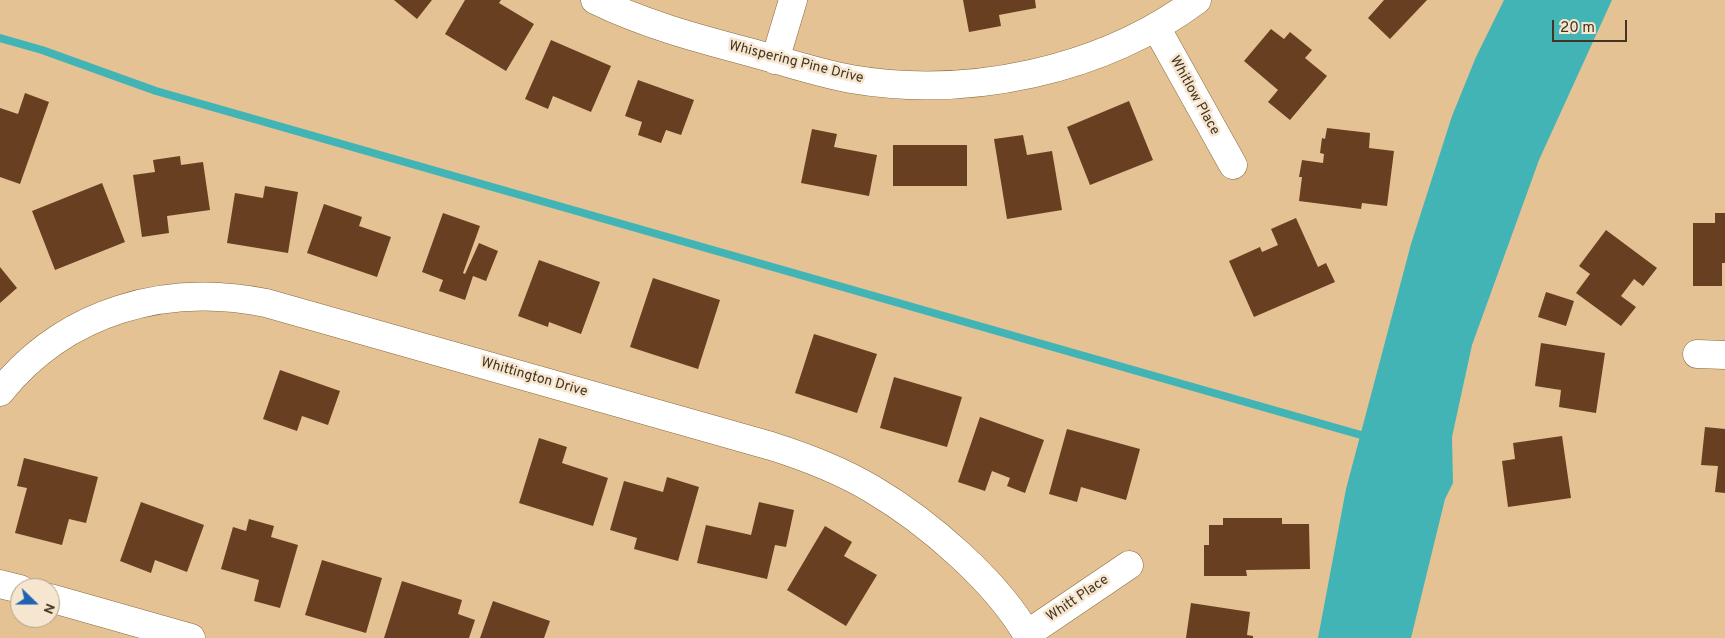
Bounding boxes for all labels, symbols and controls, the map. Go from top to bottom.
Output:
scale bar [1555,10,1630,42]
text: 20 m [1560,19,1595,38]
street label: Whispering Pine Drive [727,38,865,88]
street label: Whitlow Place [1165,54,1223,138]
street label: Whittington Drive [479,355,589,401]
street label: Whitt Place [1044,572,1112,626]
north arrow [10,578,60,628]
text: N [39,601,58,616]

